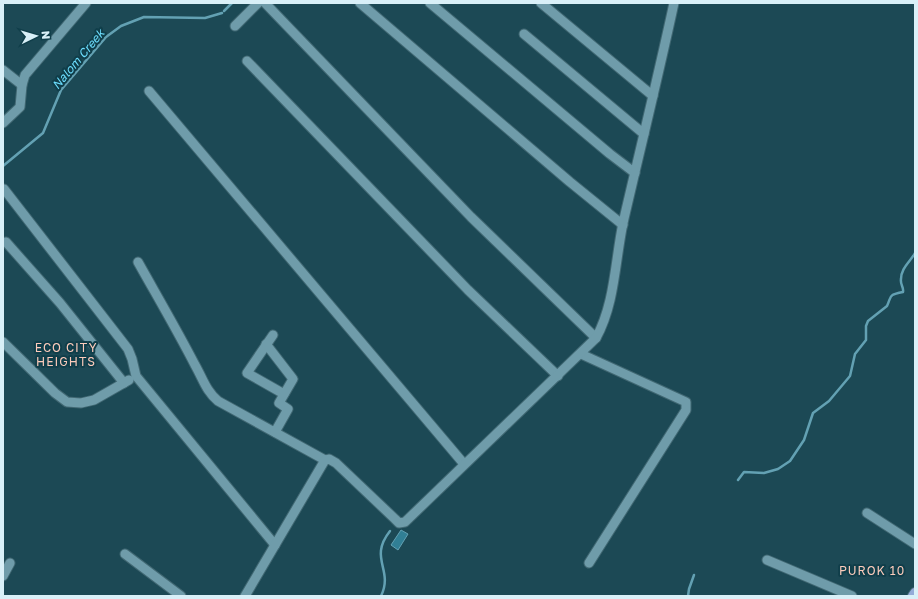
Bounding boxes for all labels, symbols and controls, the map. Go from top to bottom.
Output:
north arrow [16,16,56,56]
water label: Nalom Creek [49,25,108,92]
text: N [40,30,53,40]
district label: ECO CITY HEIGHTS [35,340,97,369]
district label: PUROK 10 [839,563,905,578]

